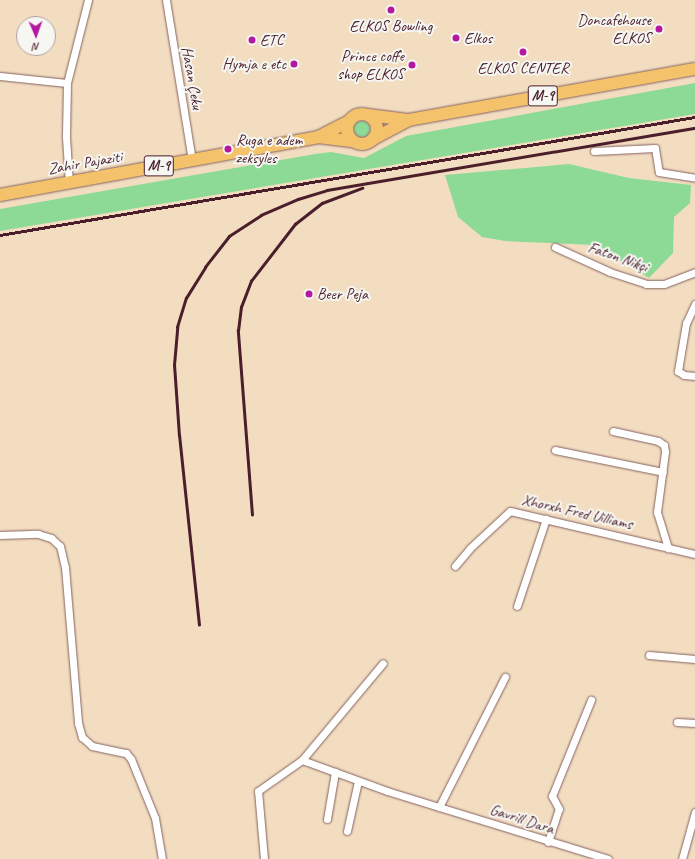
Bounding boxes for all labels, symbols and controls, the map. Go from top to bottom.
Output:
marker: ELKOS Bowling [386,5,396,15]
place label: Doncafehouse ELKOS [577,10,651,48]
north arrow [16,16,56,56]
place label: ELKOS Bowling [350,16,432,36]
marker: Doncafehouse ELKOS [654,24,664,34]
place label: Elkos [464,28,492,48]
place label: ETC [260,30,283,50]
marker: Elkos [451,33,461,43]
marker: ETC [247,35,257,45]
text: N [33,40,40,54]
street label: Hasan Çeku [177,45,207,111]
place label: Prince coffe shop ELKOS [337,46,404,84]
marker: ELKOS CENTER [518,47,528,57]
place label: Hymja e etc [222,54,286,74]
place label: ELKOS CENTER [477,58,569,78]
marker: Hymja e etc [289,59,299,69]
marker: Prince coffe shop ELKOS [407,60,417,70]
road number: M-9 [527,83,559,109]
place label: Ruga e adem zeksyles [236,130,303,168]
marker: Ruga e adem zeksyles [223,144,233,154]
street label: Zahir Pajaziti [46,147,124,179]
road number: M-9 [143,153,175,179]
street label: Faton Nikçi [585,237,651,277]
place label: Beer Peja [317,284,367,304]
marker: Beer Peja [304,289,314,299]
street label: Xhorxh Fred Uilliams [520,490,634,534]
street label: Gavrill Dara [488,800,556,838]

